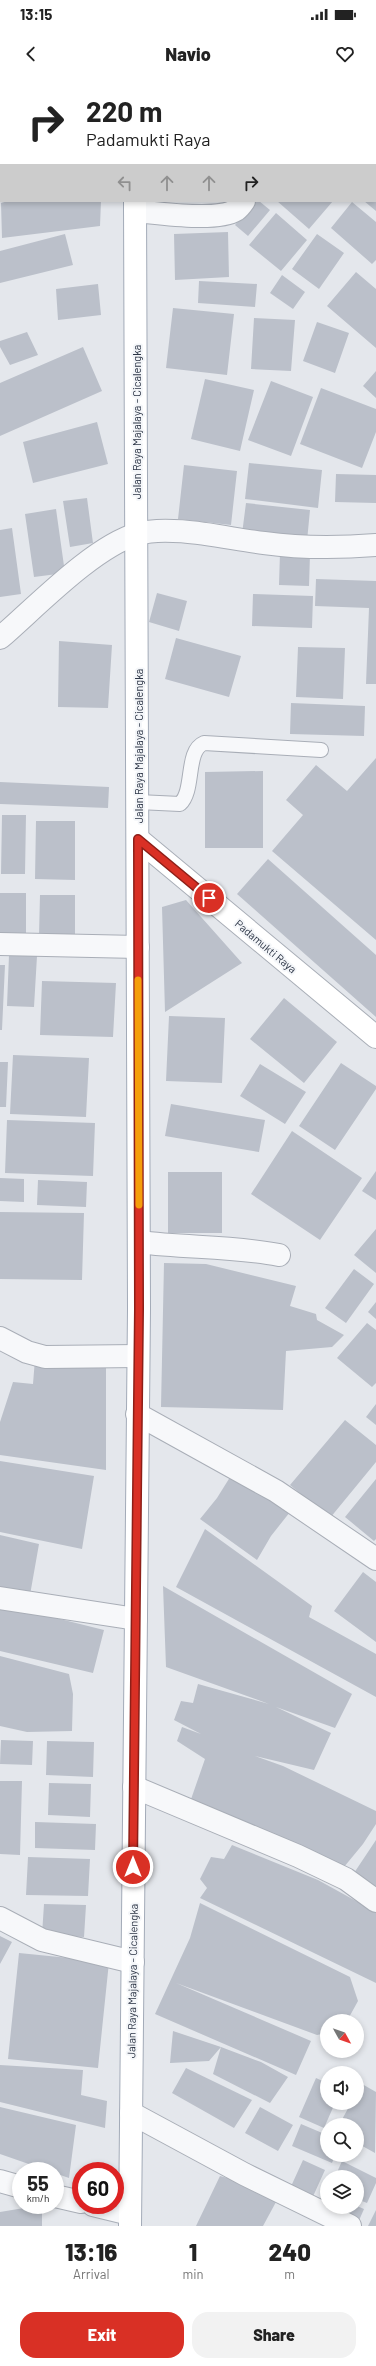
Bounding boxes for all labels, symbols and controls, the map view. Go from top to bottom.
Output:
text: 13:15 [20,5,52,23]
icon: back [20,43,42,65]
text: Navio [165,43,211,65]
icon: heart [334,43,356,65]
text: 220 m [86,94,162,128]
icon: right [20,96,72,148]
text: Padamukti Raya [86,128,211,150]
icon: left [114,172,136,194]
icon: ahead [156,172,178,194]
icon: ahead [198,172,220,194]
icon: right [240,172,262,194]
street label: Jalan Raya Majalaya - Cicalengka [130,345,143,499]
street label: Jalan Raya Majalaya - Cicalengka [132,669,145,823]
pin [192,881,226,915]
icon: arrive [198,887,220,909]
street label: Padamukti Raya [233,917,299,975]
position arrow [112,1846,154,1888]
street label: Jalan Raya Majalaya - Cicalengka [124,1904,140,2058]
north arrow [320,2014,364,2058]
map controls [320,2014,364,2214]
button: sound [320,2066,364,2110]
button: search [320,2118,364,2162]
speed limit sign: 60 [72,2162,124,2214]
button: layers [320,2170,364,2214]
text: 55 [27,2171,49,2195]
text: km/h [27,2192,49,2204]
text: 13:16 [65,2237,117,2266]
text: 1 [189,2237,197,2266]
text: 240 [269,2237,311,2266]
text: Arrival [73,2266,109,2282]
text: min [182,2266,204,2282]
text: m [284,2266,295,2282]
button: Exit [20,2312,184,2358]
button: Share [192,2312,356,2358]

